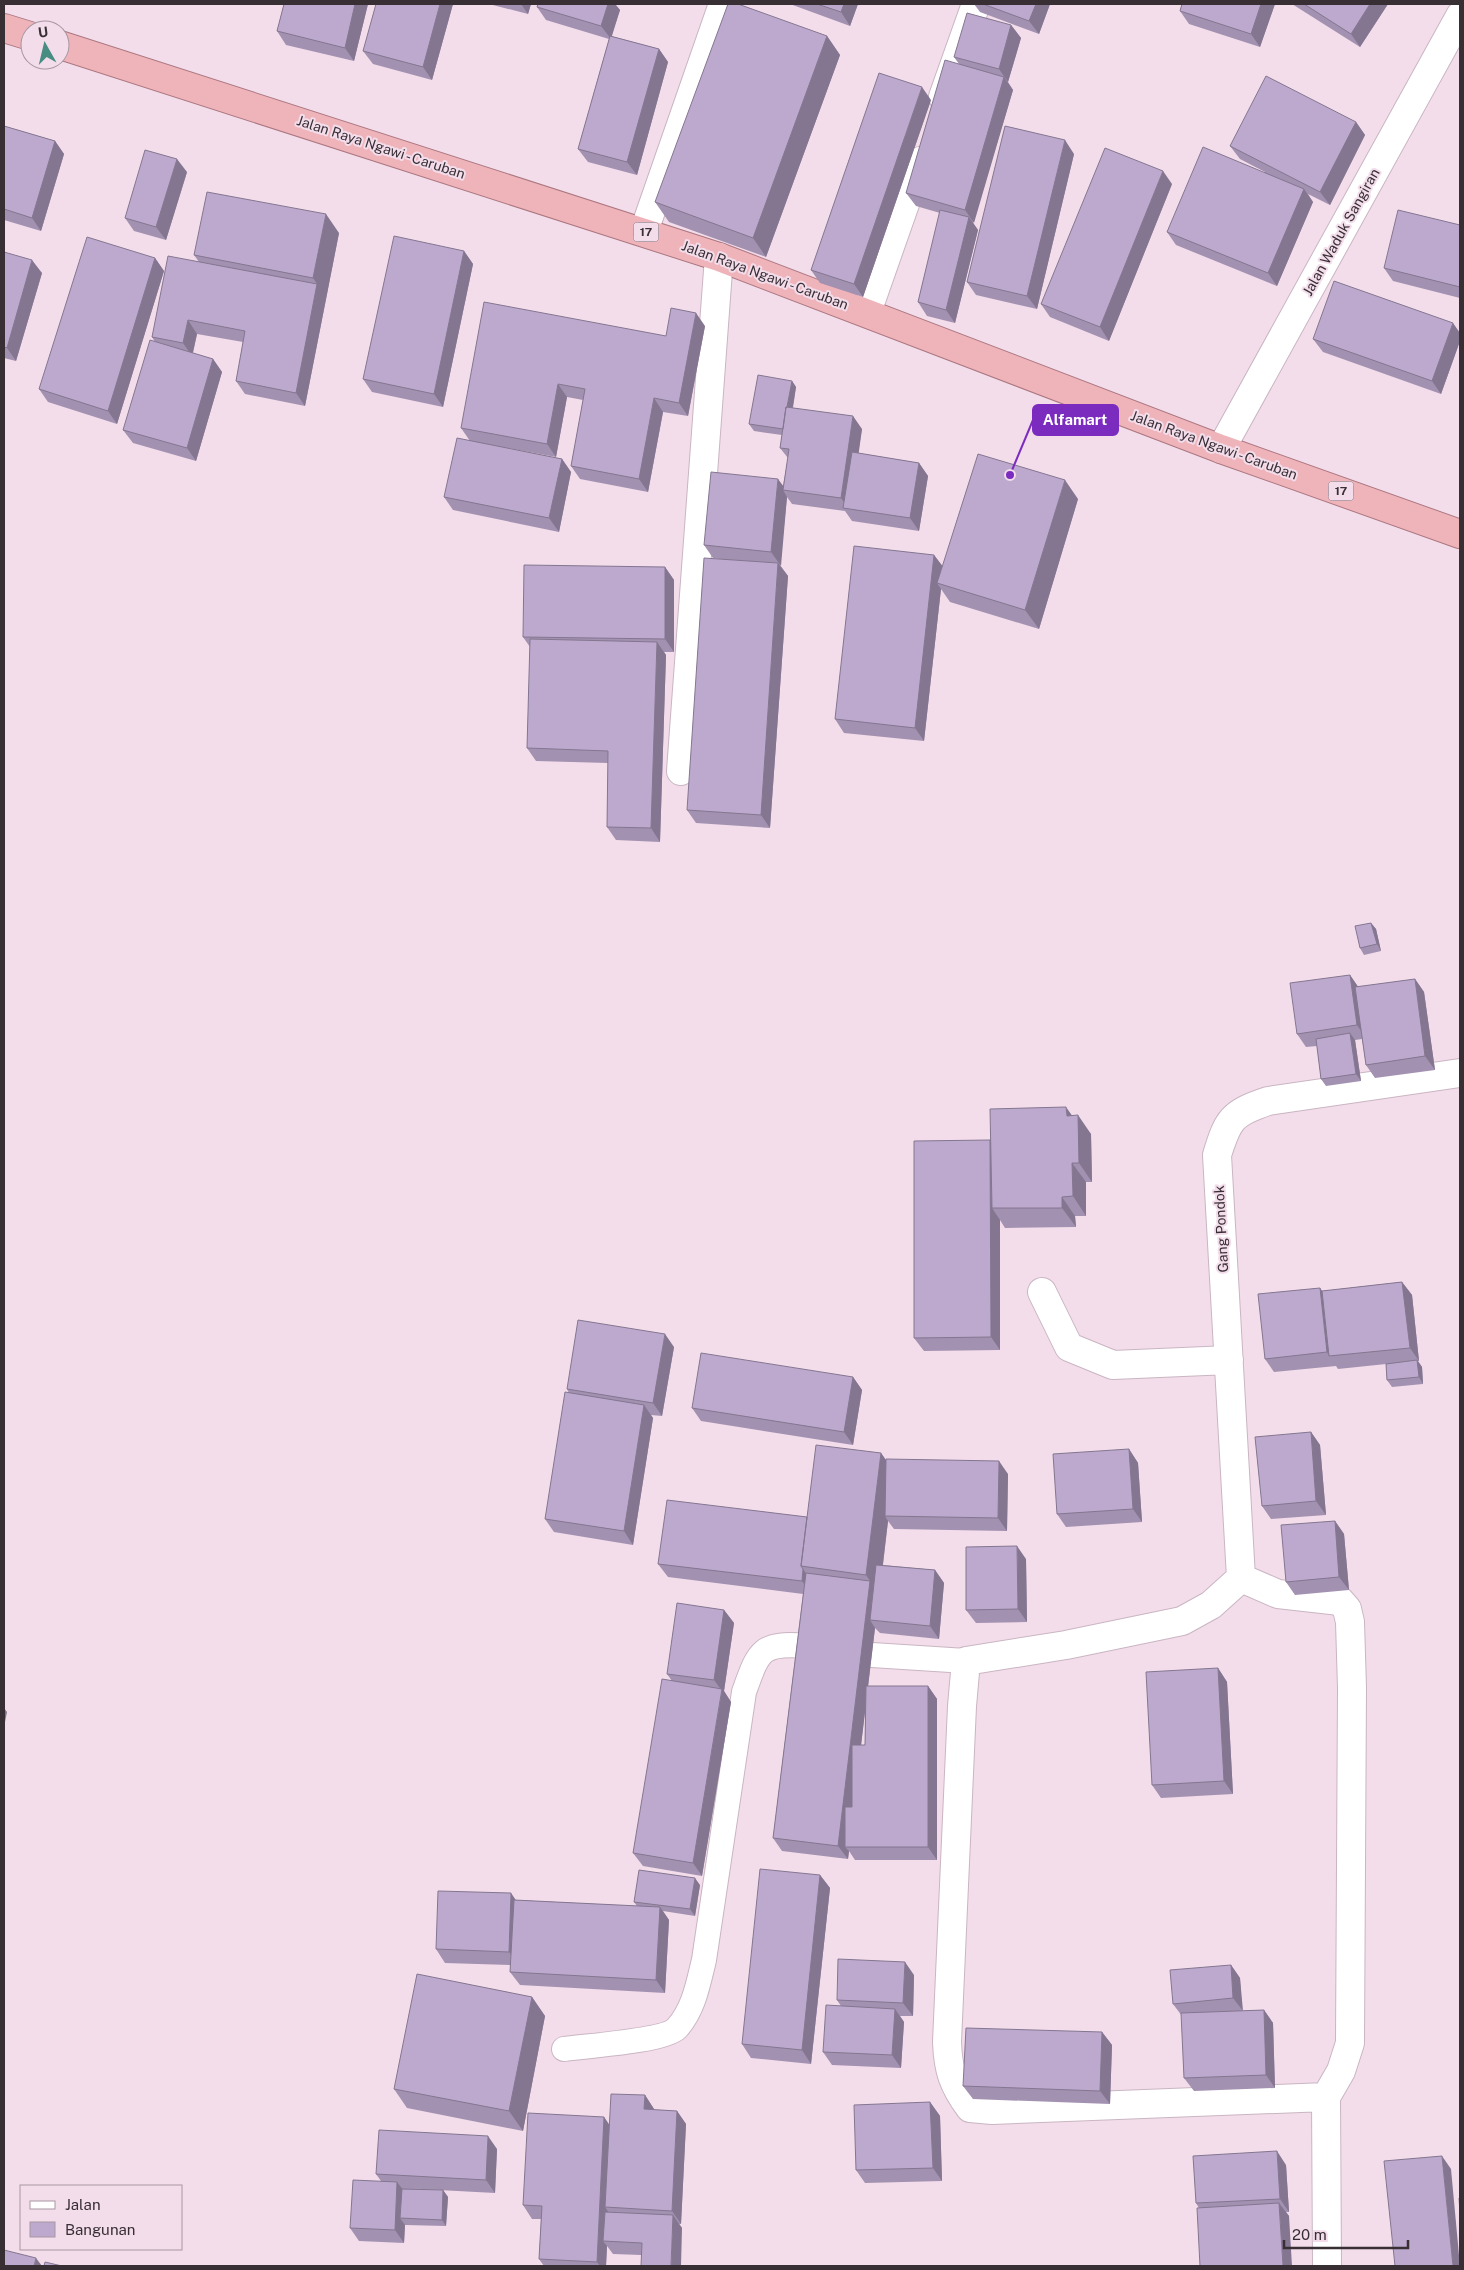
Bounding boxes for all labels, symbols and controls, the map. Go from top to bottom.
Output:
north arrow [20,20,70,70]
text: U [37,23,49,41]
street label: Jalan Raya Ngawi - Caruban [295,112,467,182]
street label: Jalan Waduk Sangiran [1299,166,1383,298]
road number: 17 [634,222,658,242]
street label: Jalan Raya Ngawi - Caruban [680,237,850,313]
callout: Alfamart [1033,405,1118,435]
street label: Jalan Raya Ngawi - Caruban [1129,407,1299,483]
text: Alfamart [1043,411,1107,428]
road number: 17 [1328,482,1354,501]
street label: Gang Pondok [1211,1185,1231,1273]
legend [20,2185,182,2250]
text: Jalan [65,2196,101,2213]
scale bar [1284,2218,1408,2250]
text: Bangunan [65,2221,136,2238]
text: 20 m [1292,2226,1327,2243]

